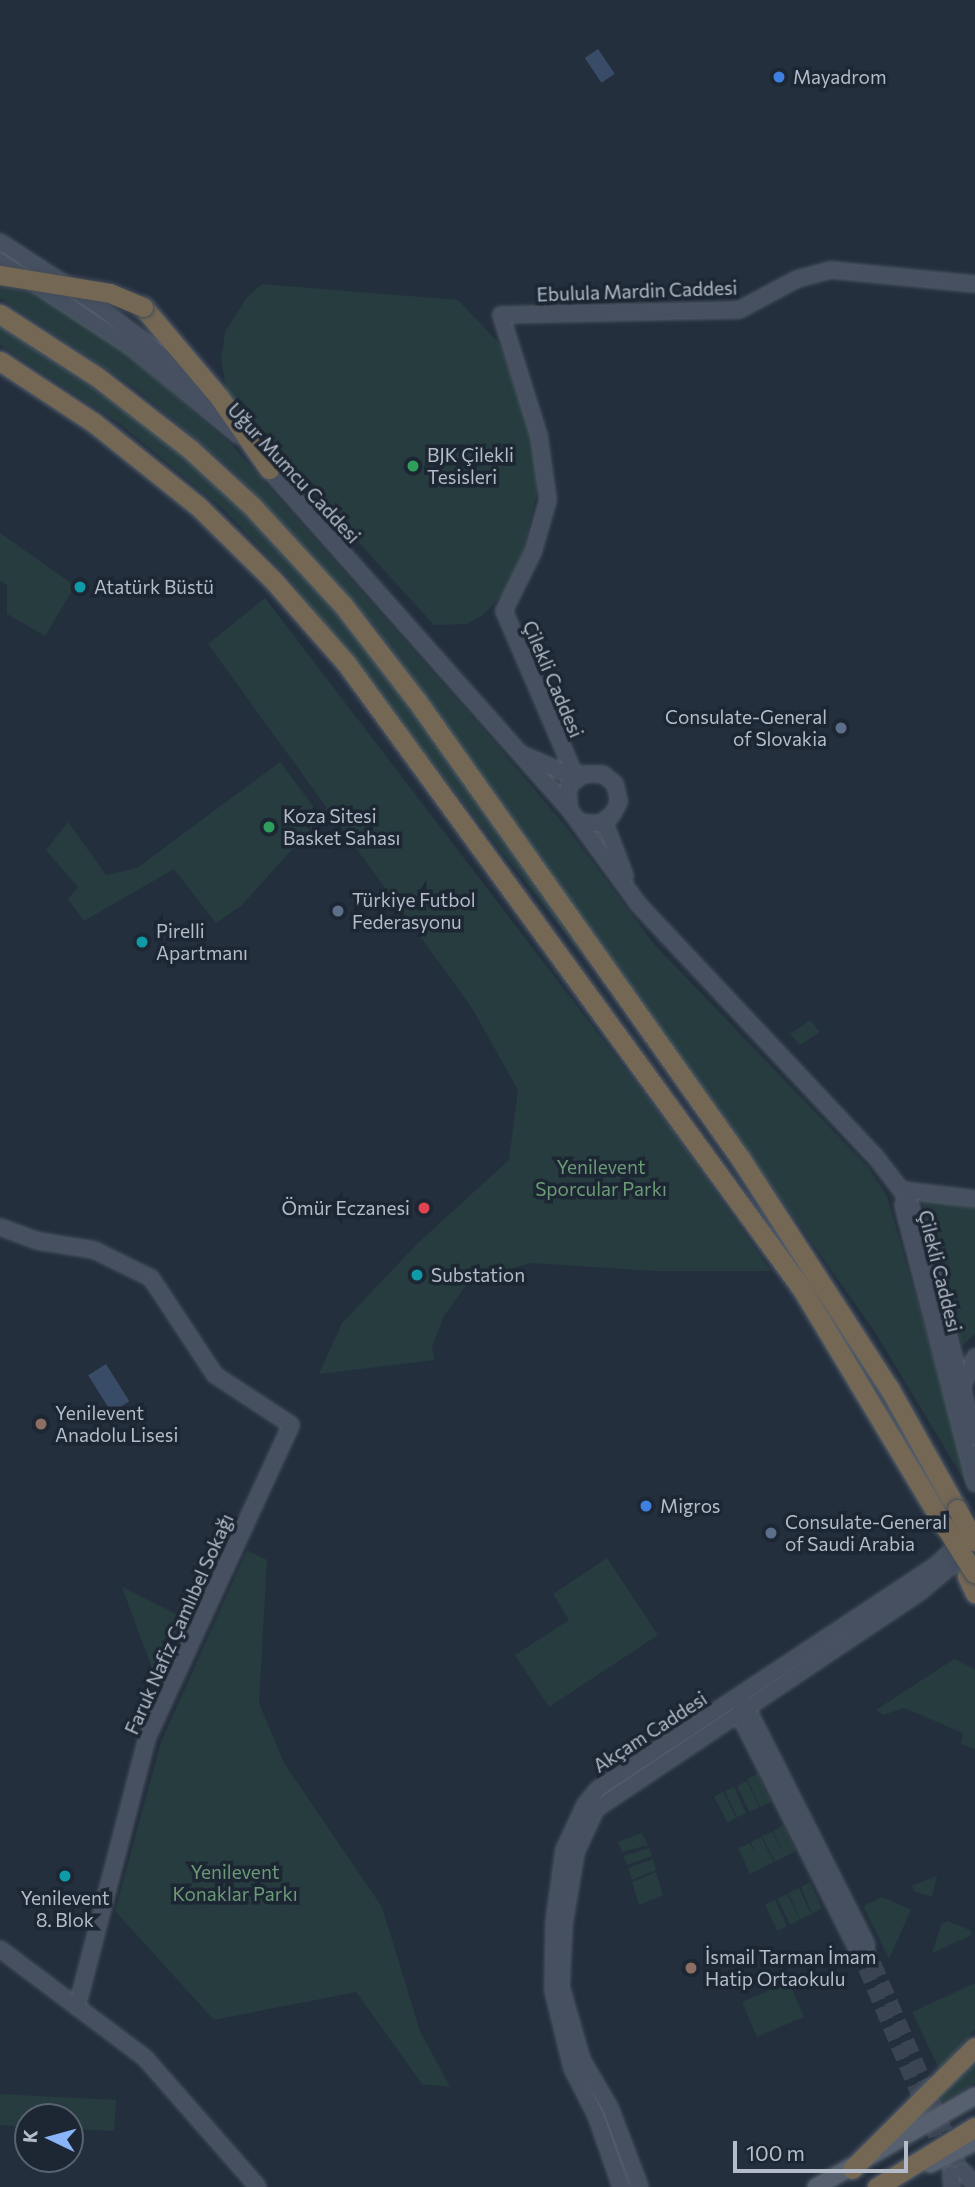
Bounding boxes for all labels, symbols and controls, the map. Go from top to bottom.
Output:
place label: Mayadrom [793,66,886,88]
marker: Mayadrom [771,69,787,85]
street label: Ebulula Mardin Caddesi [536,276,738,306]
street label: Uğur Mumcu Caddesi [223,398,365,548]
place label: BJK Çilekli Tesisleri [427,444,514,488]
marker: BJK Çilekli Tesisleri [405,458,421,474]
place label: Atatürk Büstü [94,576,214,598]
marker: Atatürk Büstü [72,579,88,595]
street label: Çilekli Caddesi [518,617,588,741]
place label: Consulate-General of Slovakia [665,706,827,750]
marker: Consulate-General of Slovakia [833,720,849,736]
place label: Koza Sitesi Basket Sahası [283,805,400,849]
marker: Koza Sitesi Basket Sahası [261,819,277,835]
place label: Türkiye Futbol Federasyonu [352,889,476,933]
marker: Türkiye Futbol Federasyonu [330,903,346,919]
place label: Pirelli Apartmanı [156,920,248,964]
marker: Pirelli Apartmanı [134,934,150,950]
park label: Yenilevent Sporcular Parkı [535,1156,667,1200]
place label: Ömür Eczanesi [282,1197,410,1219]
marker: Ömür Eczanesi [416,1200,432,1216]
street label: Çilekli Caddesi [914,1208,966,1334]
place label: Substation [431,1264,525,1286]
marker: Substation [409,1267,425,1283]
place label: Yenilevent Anadolu Lisesi [55,1402,178,1446]
marker: Yenilevent Anadolu Lisesi [33,1416,49,1432]
place label: Migros [660,1495,720,1517]
marker: Migros [638,1498,654,1514]
street label: Faruk Nafiz Çamlıbel Sokağı [120,1510,238,1738]
place label: Consulate-General of Saudi Arabia [785,1511,947,1555]
marker: Consulate-General of Saudi Arabia [763,1525,779,1541]
street label: Akçam Caddesi [589,1687,711,1777]
park label: Yenilevent Konaklar Parkı [172,1861,298,1905]
marker: Yenilevent 8. Blok [57,1868,73,1884]
place label: Yenilevent 8. Blok [20,1887,110,1931]
place label: İsmail Tarman İmam Hatip Ortaokulu [705,1946,876,1990]
marker: İsmail Tarman İmam Hatip Ortaokulu [683,1960,699,1976]
north arrow [14,2103,84,2173]
scale bar [737,2128,912,2172]
text: K [18,2129,42,2144]
text: 100 m [746,2140,805,2165]

